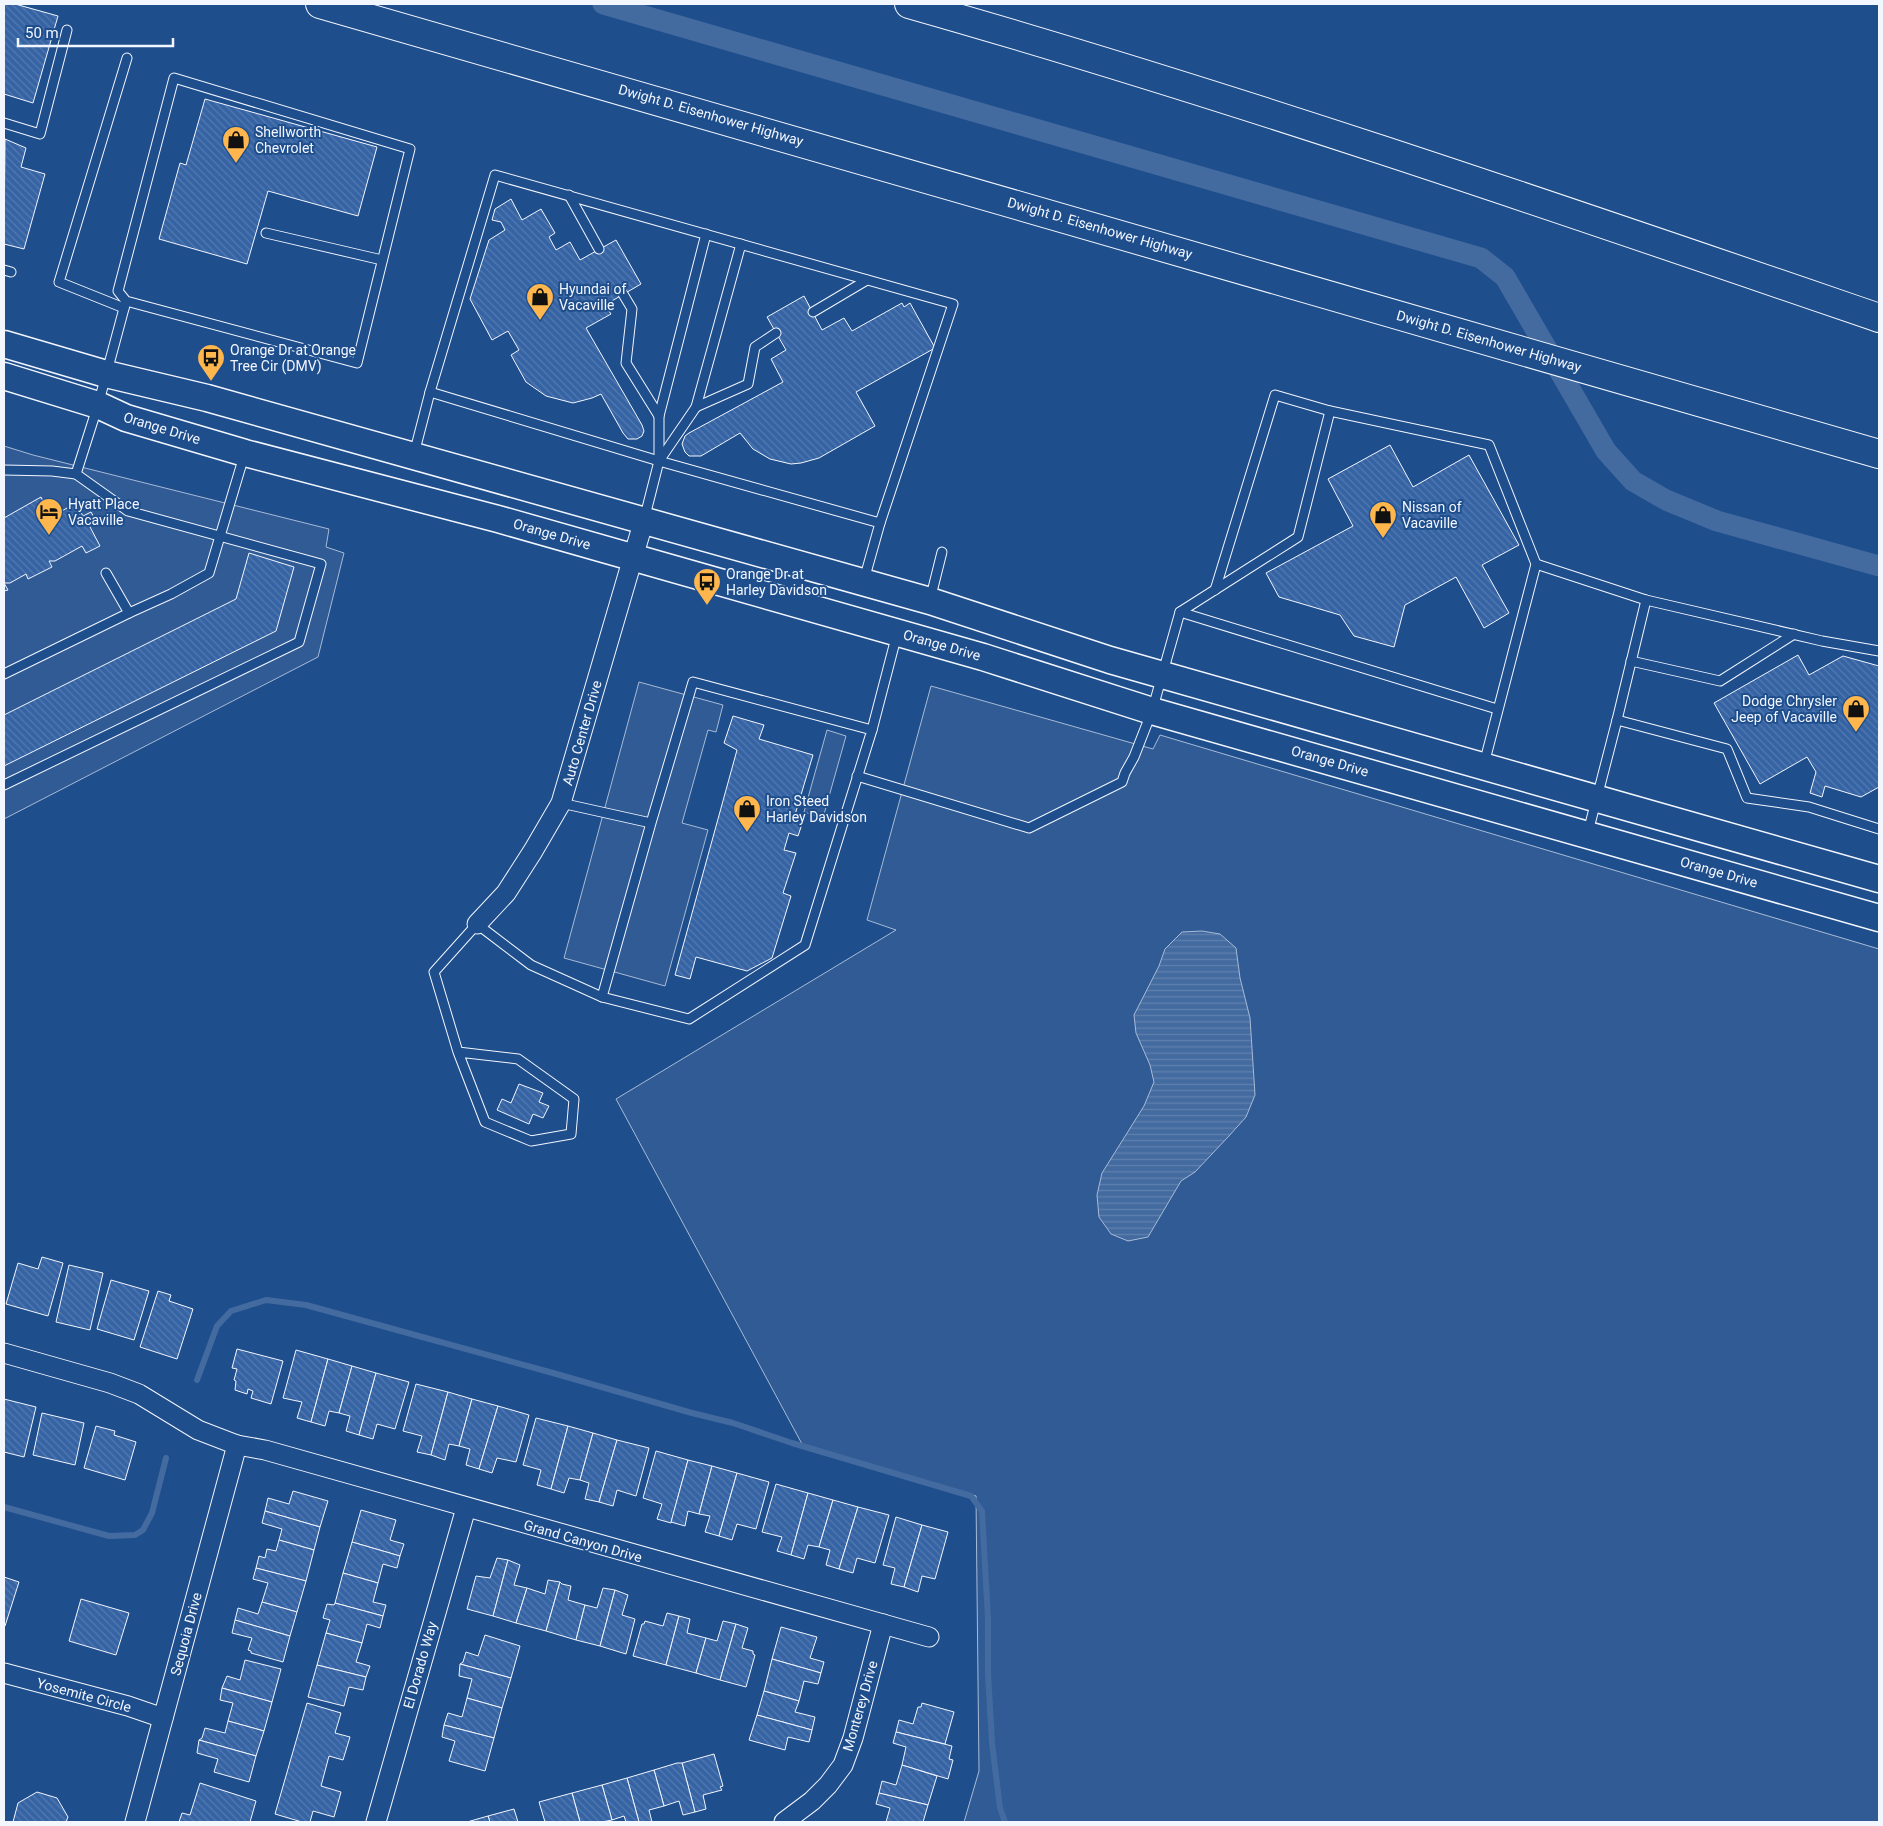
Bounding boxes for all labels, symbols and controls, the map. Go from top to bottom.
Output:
scale bar [18,15,172,47]
text: 50 m [25,24,59,42]
street label: Dwight D. Eisenhower Highway [617,81,806,149]
place label: Shellworth Chevrolet [255,124,321,156]
shop icon: Shellworth Chevrolet [221,125,251,164]
street label: Dwight D. Eisenhower Highway [1006,194,1195,262]
place label: Hyundai of Vacaville [559,281,626,313]
shop icon: Hyundai of Vacaville [525,282,555,321]
street label: Dwight D. Eisenhower Highway [1395,307,1584,375]
place label: Orange Dr at Orange Tree Cir (DMV) [230,342,356,375]
bus stop icon: Orange Dr at Orange Tree Cir (DMV) [196,343,226,382]
street label: Orange Drive [122,409,202,447]
place label: Hyatt Place Vacaville [68,496,139,528]
hotel icon: Hyatt Place Vacaville [34,497,64,536]
place label: Nissan of Vacaville [1402,499,1462,531]
shop icon: Nissan of Vacaville [1368,500,1398,539]
street label: Orange Drive [512,515,592,553]
place label: Orange Dr at Harley Davidson [726,566,827,598]
bus stop icon: Orange Dr at Harley Davidson [692,567,722,606]
street label: Orange Drive [902,626,982,664]
street label: Auto Center Drive [559,679,605,787]
place label: Dodge Chrysler Jeep of Vacaville [1731,693,1837,725]
shop icon: Dodge Chrysler Jeep of Vacaville [1841,694,1871,733]
street label: Orange Drive [1290,742,1370,780]
place label: Iron Steed Harley Davidson [766,793,867,825]
shop icon: Iron Steed Harley Davidson [732,794,762,833]
street label: Orange Drive [1679,853,1759,891]
street label: Grand Canyon Drive [522,1516,644,1566]
street label: Sequoia Drive [167,1591,205,1677]
street label: El Dorado Way [400,1619,440,1710]
street label: Monterey Drive [839,1659,881,1753]
street label: Yosemite Circle [35,1675,133,1715]

